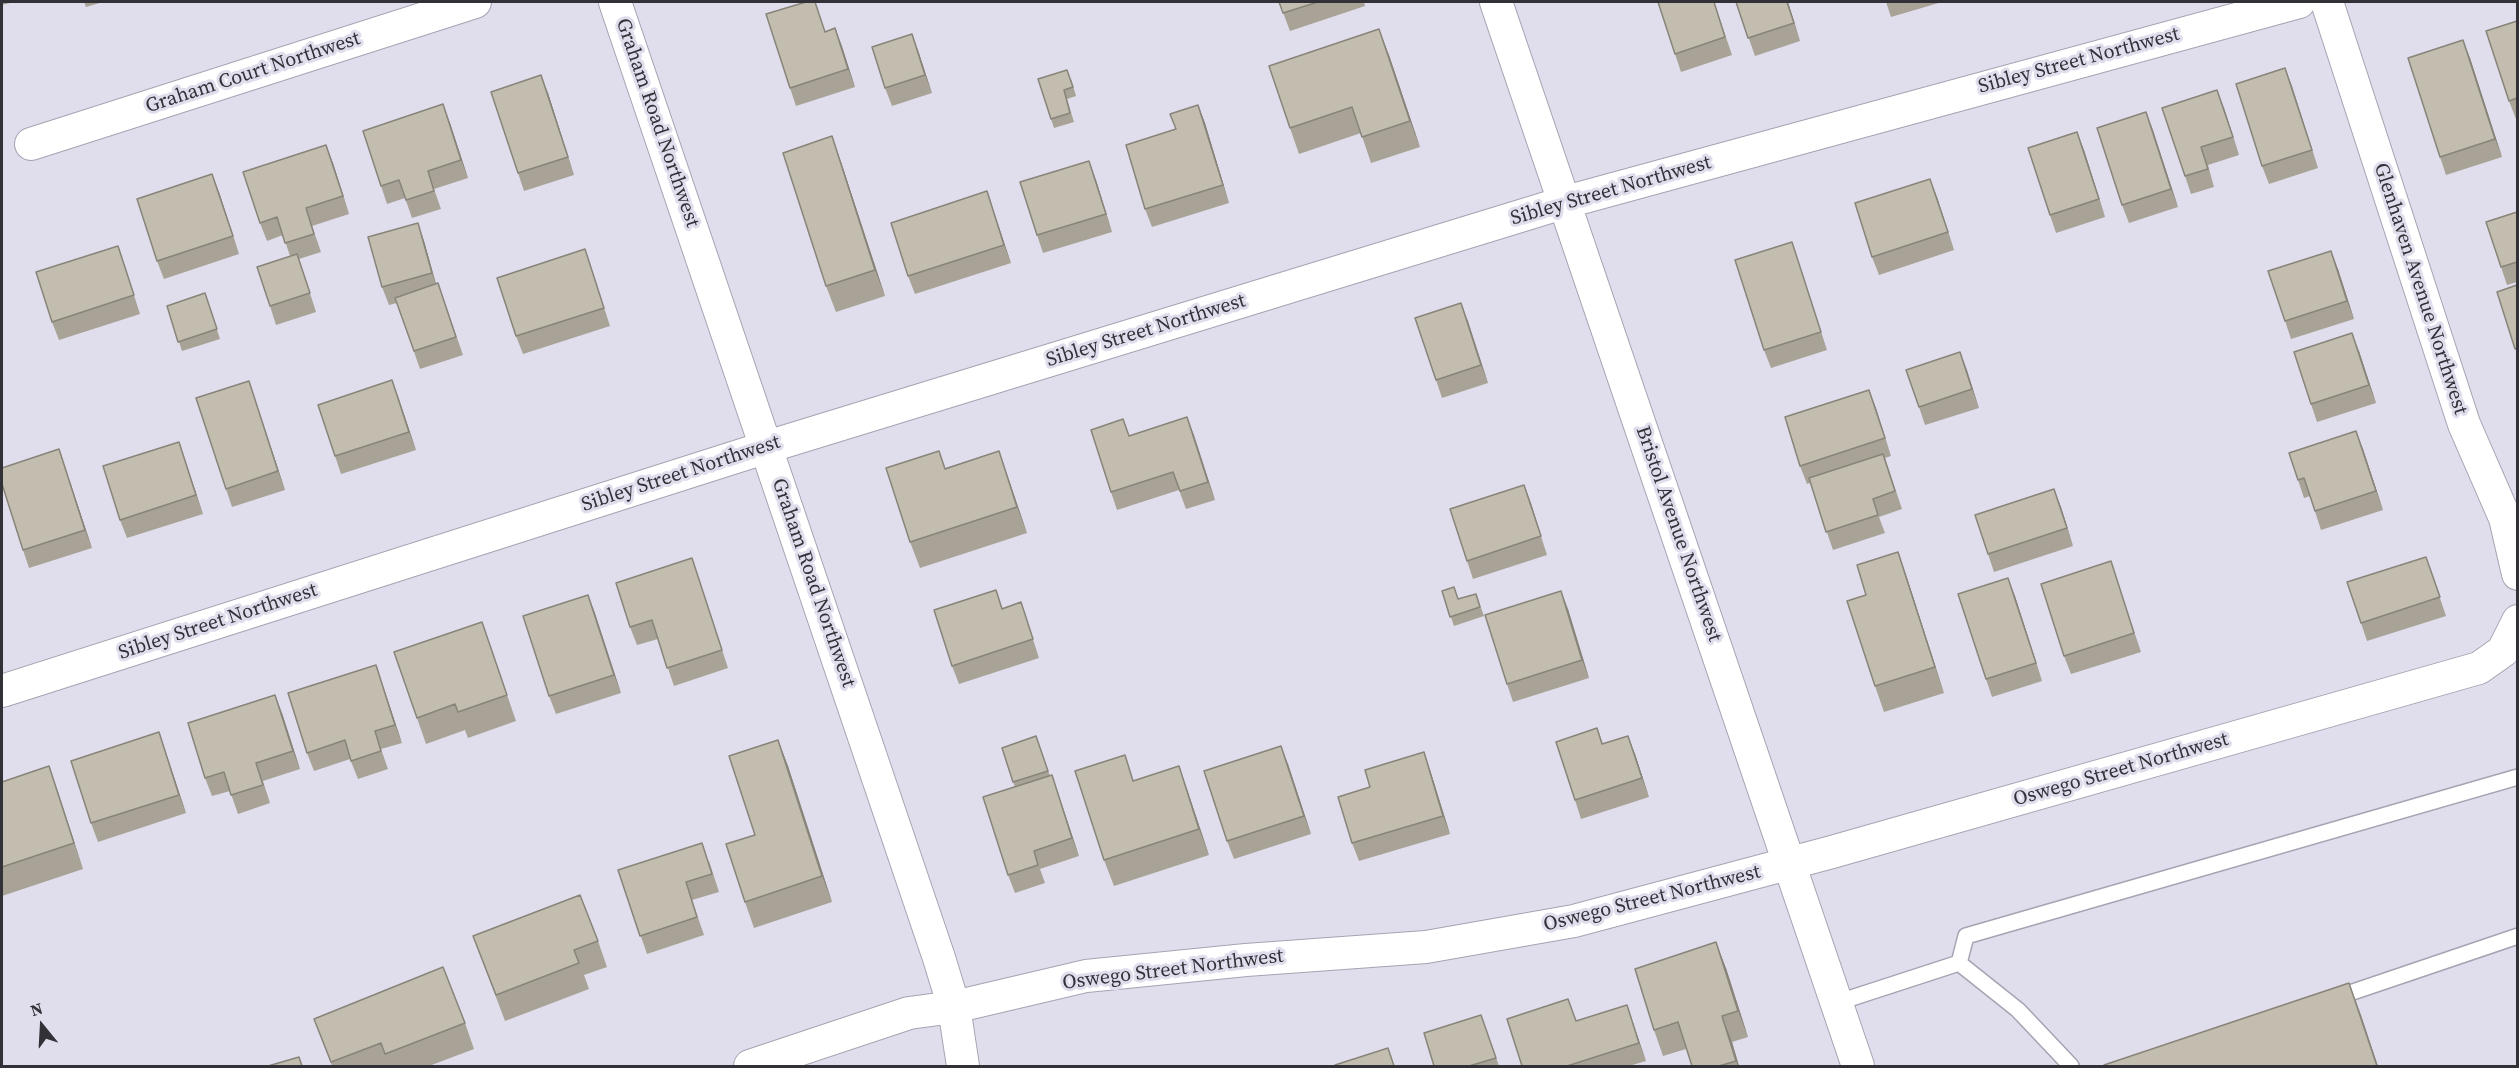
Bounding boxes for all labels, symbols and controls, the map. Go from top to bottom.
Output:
street label: Graham Road Northwest [610,15,704,231]
street label: Sibley Street Northwest [1976,23,2182,99]
street label: Graham Court Northwest [143,27,363,119]
street label: Sibley Street Northwest [1508,151,1714,231]
street label: Glenhaven Avenue Northwest [2368,160,2472,418]
street label: Sibley Street Northwest [1043,289,1249,373]
street label: Bristol Avenue Northwest [1630,423,1726,645]
street label: Sibley Street Northwest [579,431,783,517]
street label: Graham Road Northwest [766,475,860,691]
street label: Sibley Street Northwest [116,579,320,665]
street label: Oswego Street Northwest [2011,728,2231,812]
street label: Oswego Street Northwest [1541,860,1763,938]
street label: Oswego Street Northwest [1061,945,1285,995]
north arrow [12,996,72,1056]
text: N [27,997,45,1021]

